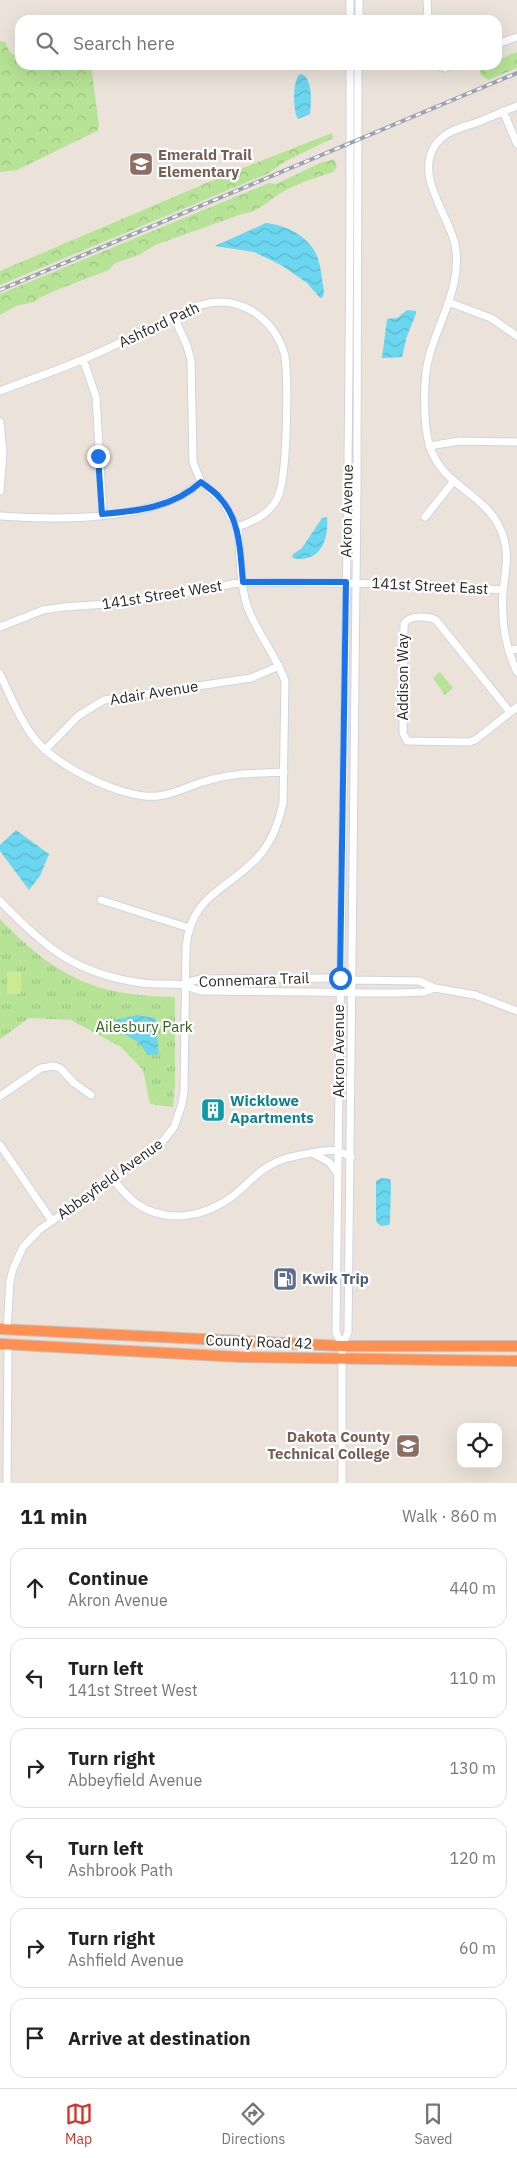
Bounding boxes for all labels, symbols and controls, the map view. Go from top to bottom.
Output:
search box [15,15,502,70]
icon: search [33,29,61,57]
text: Search here [73,31,175,55]
place label: Emerald Trail Elementary [158,145,252,181]
school or university icon: Emerald Trail Elementary [128,151,154,177]
street label: Ashford Path [115,298,202,352]
route end [87,445,110,468]
street label: Akron Avenue [336,464,357,558]
street label: 141st Street East [371,573,489,598]
street label: 141st Street West [100,576,223,613]
street label: Addison Way [393,633,412,721]
street label: Adair Avenue [108,676,199,709]
route start [329,967,352,990]
street label: Connemara Trail [199,968,309,991]
street label: Akron Avenue [329,1004,348,1098]
park label: Ailesbury Park [95,1017,193,1036]
place label: Wicklowe Apartments [230,1091,314,1127]
building icon: Wicklowe Apartments [200,1097,226,1123]
street label: Abbeyfield Avenue [53,1134,166,1223]
fuel station icon: Kwik Trip [272,1266,298,1292]
place label: Kwik Trip [302,1269,369,1288]
street label: County Road 42 [205,1330,313,1353]
map controls [457,1423,502,1468]
button: locate [457,1423,502,1468]
place label: Dakota County Technical College [267,1427,390,1463]
school or university icon: Dakota County Technical College [395,1433,421,1459]
text: 11 min [20,1502,87,1530]
text: Walk · 860 m [402,1506,497,1526]
text: Continue [68,1566,148,1590]
icon: ahead [21,1574,49,1602]
text: 440 m [449,1578,496,1598]
text: Akron Avenue [68,1590,168,1610]
text: Turn left [68,1656,144,1680]
icon: left [21,1664,49,1692]
text: 110 m [449,1668,496,1688]
text: 141st Street West [68,1680,198,1700]
text: Turn right [68,1746,155,1770]
icon: right [21,1754,49,1782]
text: 130 m [449,1758,496,1778]
text: Abbeyfield Avenue [68,1770,202,1790]
text: Turn left [68,1836,144,1860]
icon: left [21,1844,49,1872]
text: 120 m [449,1848,496,1868]
text: Ashbrook Path [68,1860,173,1880]
text: Turn right [68,1926,155,1950]
icon: right [21,1934,49,1962]
text: 60 m [459,1938,496,1958]
text: Ashfield Avenue [68,1950,184,1970]
icon: arrive [21,2024,49,2052]
text: Arrive at destination [68,2026,251,2050]
tab: Map [65,2100,93,2148]
tab: Directions [222,2100,285,2148]
tab: Saved [414,2100,452,2148]

